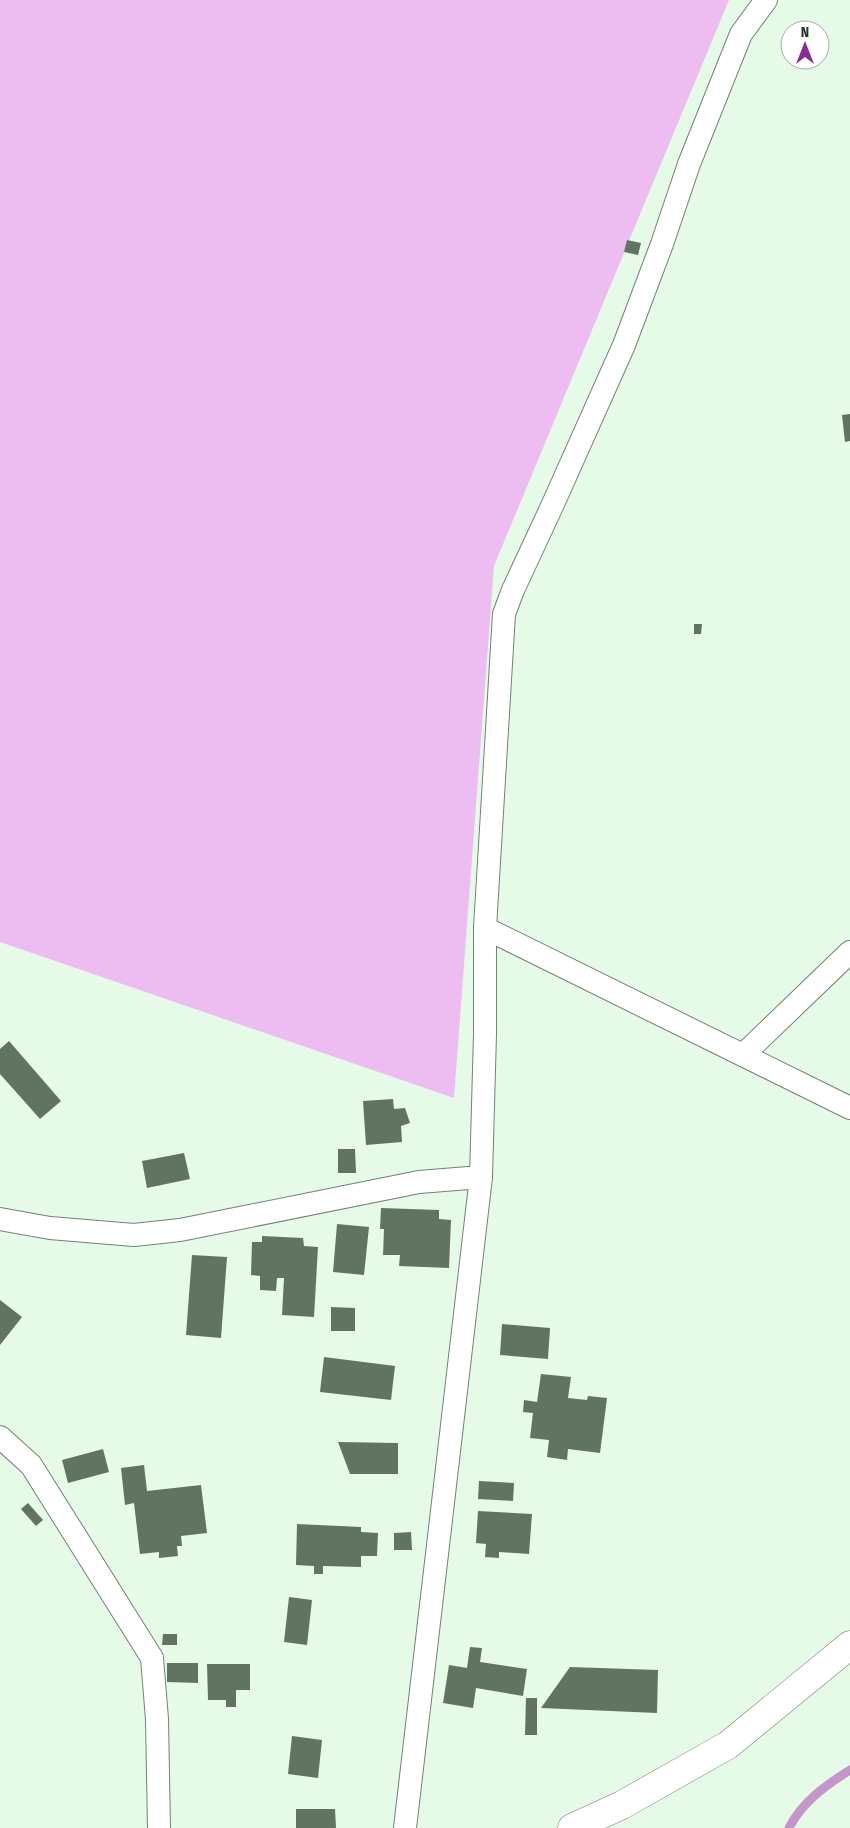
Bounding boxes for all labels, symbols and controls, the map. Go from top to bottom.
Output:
north arrow [780,20,830,70]
text: N [801,24,809,41]

